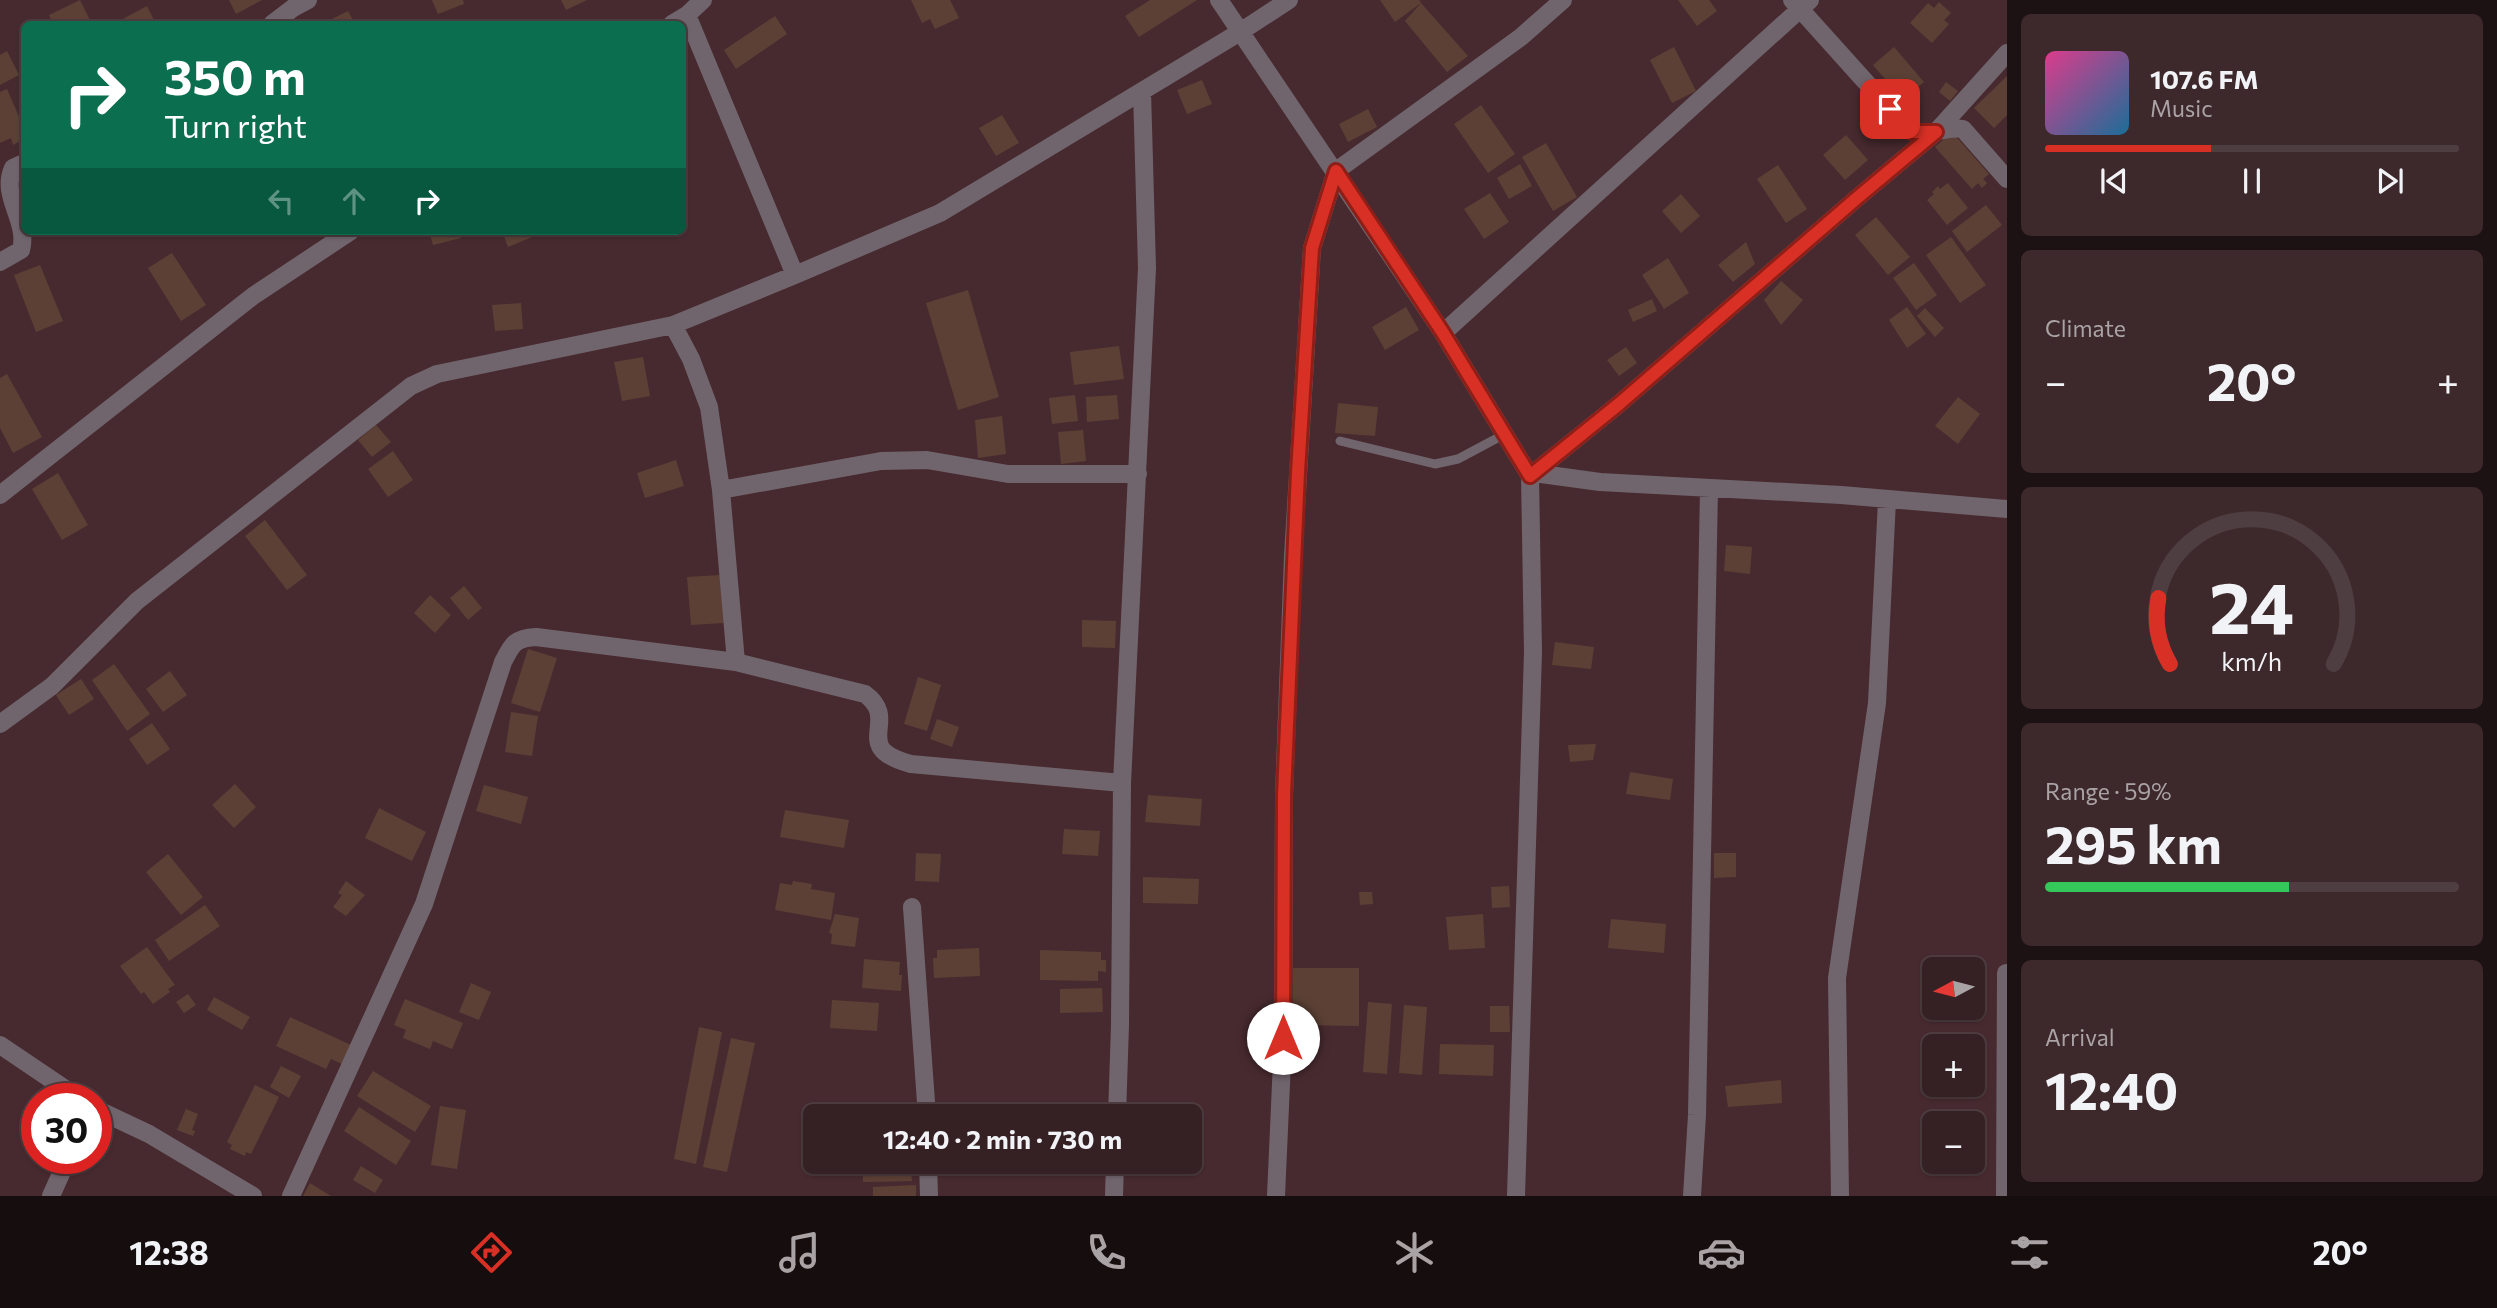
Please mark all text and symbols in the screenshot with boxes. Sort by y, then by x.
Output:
text: 350 m [164,45,306,105]
icon: right [49,49,140,140]
text: 107.6 FM [2150,63,2259,94]
pin [1860,79,1920,139]
icon: arrive [1871,90,1909,128]
text: Music [2150,94,2213,122]
text: Turn right [164,105,307,145]
icon: previous [2095,162,2133,200]
icon: pause [2233,162,2271,200]
icon: next [2371,162,2409,200]
icon: left [262,182,300,220]
icon: ahead [335,182,373,220]
icon: right [408,182,446,220]
text: Climate [2045,314,2126,342]
text: 20° [2207,348,2297,412]
text: − [2045,357,2067,404]
text: + [2437,357,2459,404]
text: 24 [2209,560,2295,649]
text: km/h [2222,646,2282,676]
text: Range · 59% [2045,777,2172,805]
text: 295 km [2045,811,2222,875]
north arrow [1922,957,1984,1020]
map controls [1922,957,1985,1174]
position arrow [1246,1001,1320,1075]
text: Arrival [2045,1023,2115,1051]
button: + [1922,1034,1985,1097]
text: 12:40 [2045,1057,2178,1121]
speed limit sign: 30 [21,1083,112,1174]
button: − [1922,1111,1985,1174]
text: 12:40 · 2 min · 730 m [883,1123,1122,1154]
icon: directions [467,1228,516,1277]
icon: music [775,1228,824,1277]
icon: phone [1082,1228,1131,1277]
icon: climate [1390,1228,1439,1277]
icon: car [1697,1228,1746,1277]
icon: filters [2005,1228,2054,1277]
text: 12:38 [129,1232,209,1272]
text: 20° [2312,1232,2368,1272]

